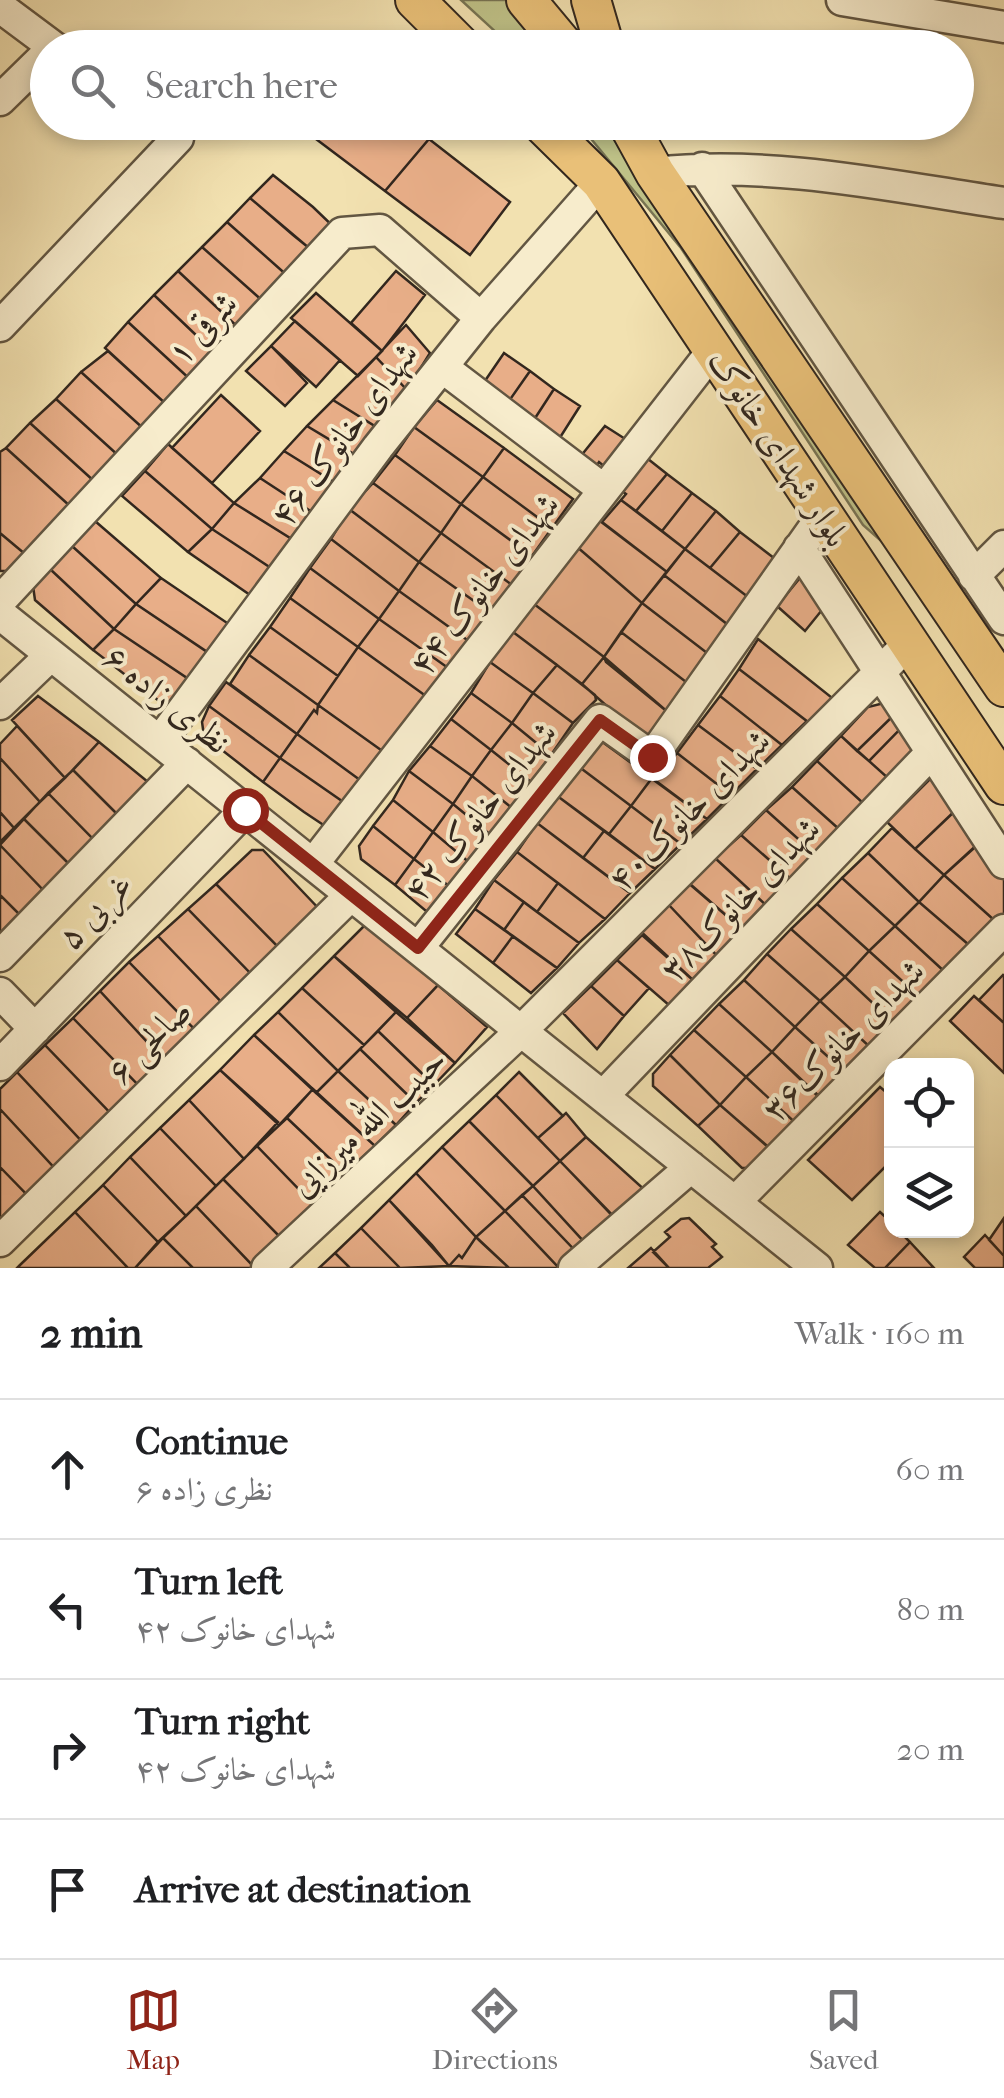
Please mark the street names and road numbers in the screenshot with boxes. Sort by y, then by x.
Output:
street label: شرقی ۱ [158,283,247,374]
street label: ۴۶ شهدای خانوک [261,334,428,535]
street label: بلوار شهدای خانوک [698,342,858,556]
street label: ۴۴ شهدای خانوک [400,485,569,684]
street label: نظری زاده ۶ [95,636,238,763]
street label: شهدای خانوک ۴۲ [395,713,567,911]
street label: شهدای خانوک۴۰ [599,720,780,901]
street label: شهدای خانوک۳۸ [652,808,830,991]
street label: ۵ غربی [49,864,144,960]
street label: شهدای خانوک۳۶ [753,950,934,1131]
street label: ۶ صالحی [98,990,202,1094]
street label: حبیب الله میرزایی [276,1034,457,1207]

